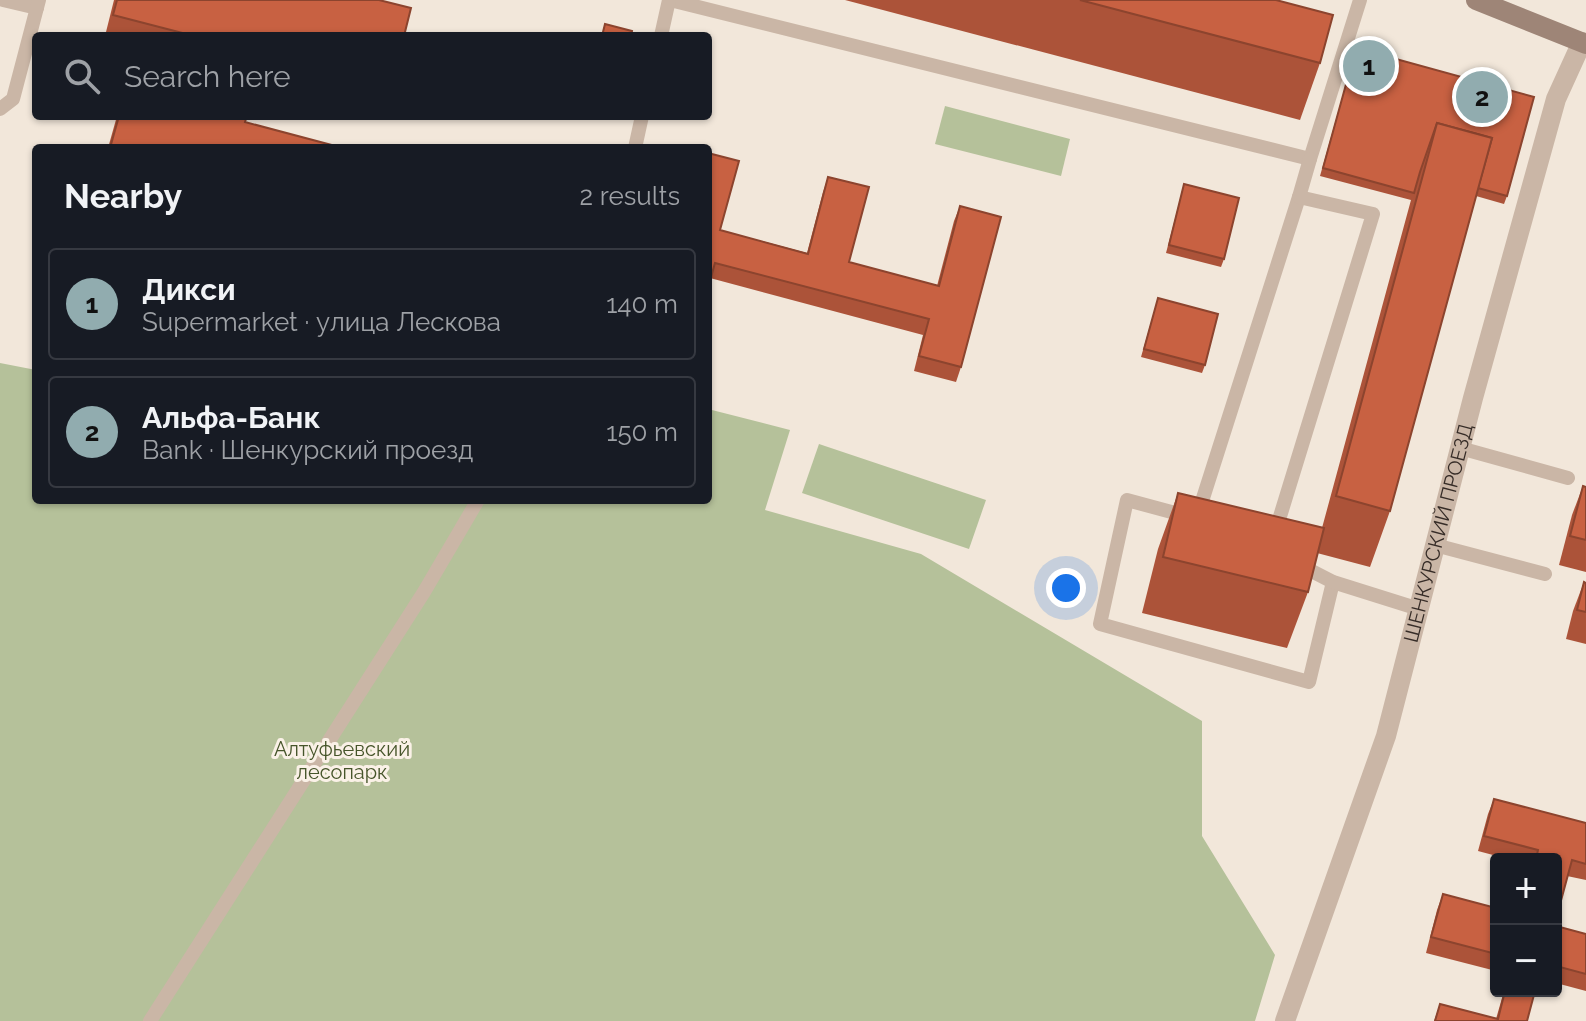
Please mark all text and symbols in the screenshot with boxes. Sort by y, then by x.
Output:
search box [32,32,712,120]
pin: 1 [1343,36,1395,96]
icon: search [60,54,104,98]
text: Search here [124,59,291,94]
pin: 2 [1456,67,1508,127]
text: Nearby [64,176,182,216]
text: 2 results [580,181,680,211]
text: Дикси [142,272,236,307]
text: 1 [86,289,98,319]
text: 140 m [606,289,678,319]
text: Supermarket · улица Лескова [142,307,501,337]
text: Альфа-Банк [142,400,321,435]
text: 2 [85,417,99,447]
text: 150 m [606,417,678,447]
street label: ШЕНКУРСКИЙ ПРОЕЗД [1399,421,1478,645]
text: Bank · Шенкурский проезд [142,435,473,465]
your location [1046,568,1086,608]
park label: Алтуфьевский лесопарк [274,737,410,784]
map controls [1490,853,1562,997]
button: + [1490,853,1562,925]
button: − [1490,925,1562,997]

